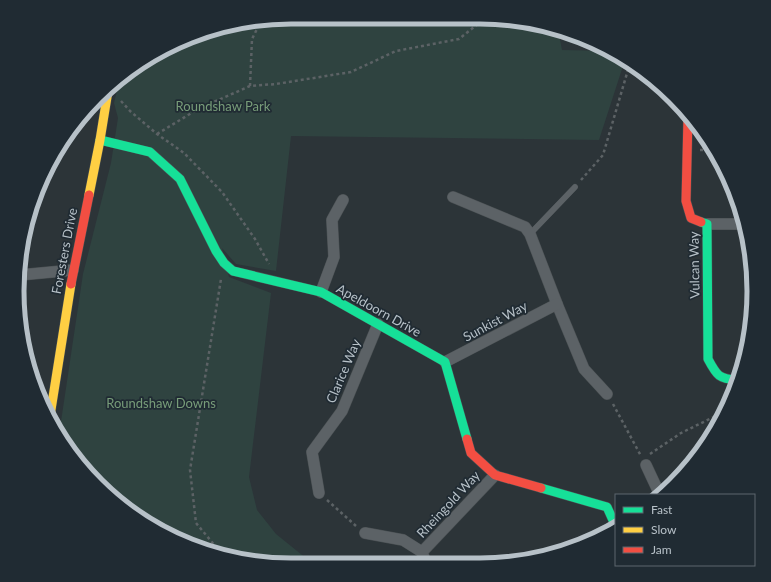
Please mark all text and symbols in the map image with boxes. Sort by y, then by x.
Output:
park label: Roundshaw Park [176,98,271,114]
street label: Foresters Drive [48,207,80,295]
street label: Vulcan Way [685,231,703,299]
street label: Apeldoorn Drive [334,280,424,340]
street label: Sunkist Way [460,297,530,345]
street label: Clarice Way [322,336,364,405]
park label: Roundshaw Downs [106,395,216,411]
street label: Rheingold Way [413,467,483,541]
legend [615,494,755,566]
text: Fast [651,502,673,517]
text: Slow [651,522,677,537]
text: Jam [651,542,672,557]

